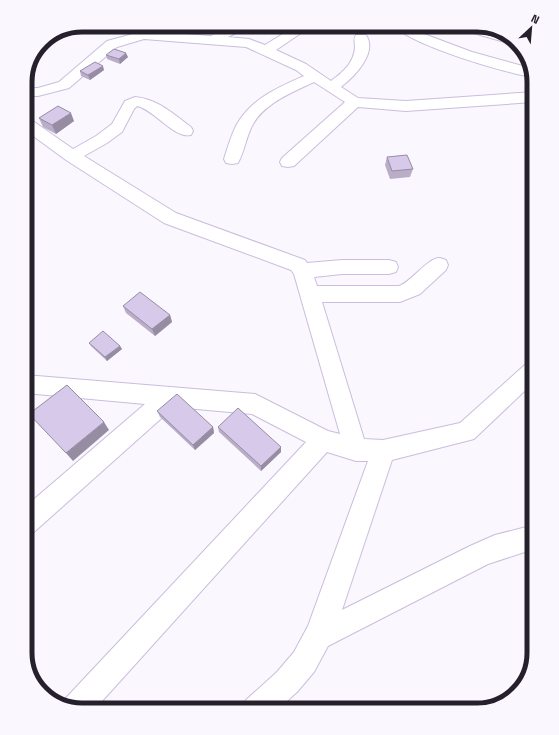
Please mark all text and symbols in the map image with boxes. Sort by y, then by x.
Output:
north arrow [511,8,551,48]
text: N [529,11,542,27]

